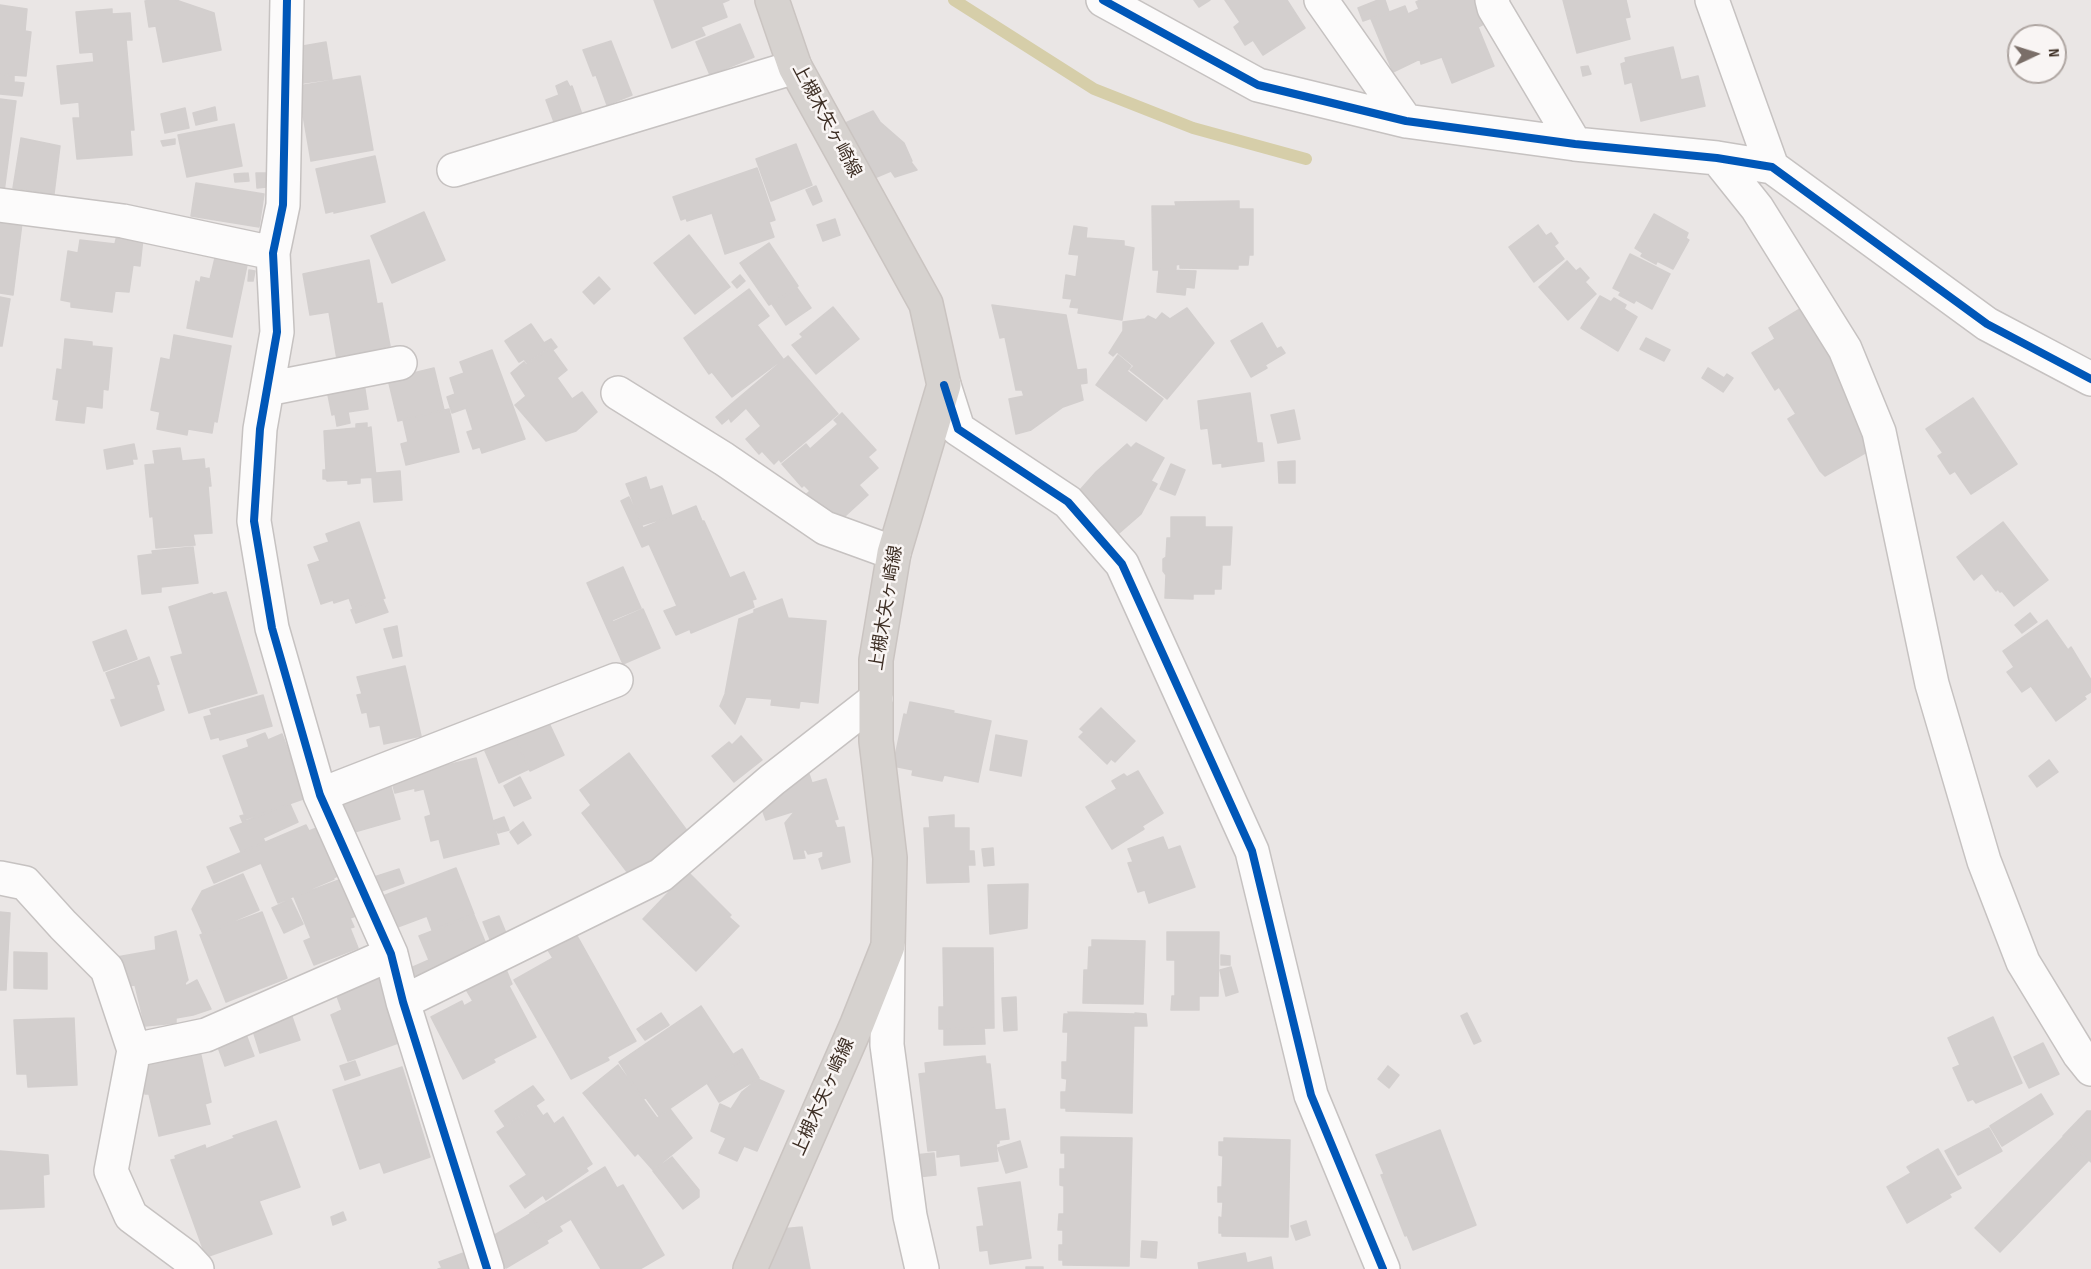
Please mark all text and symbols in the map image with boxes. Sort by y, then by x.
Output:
north arrow [2007,24,2067,84]
text: N [2044,48,2063,58]
street label: 上槻木矢ヶ崎線 [787,60,865,182]
street label: 上槻木矢ヶ崎線 [866,544,908,672]
street label: 上槻木矢ヶ崎線 [789,1035,859,1159]

